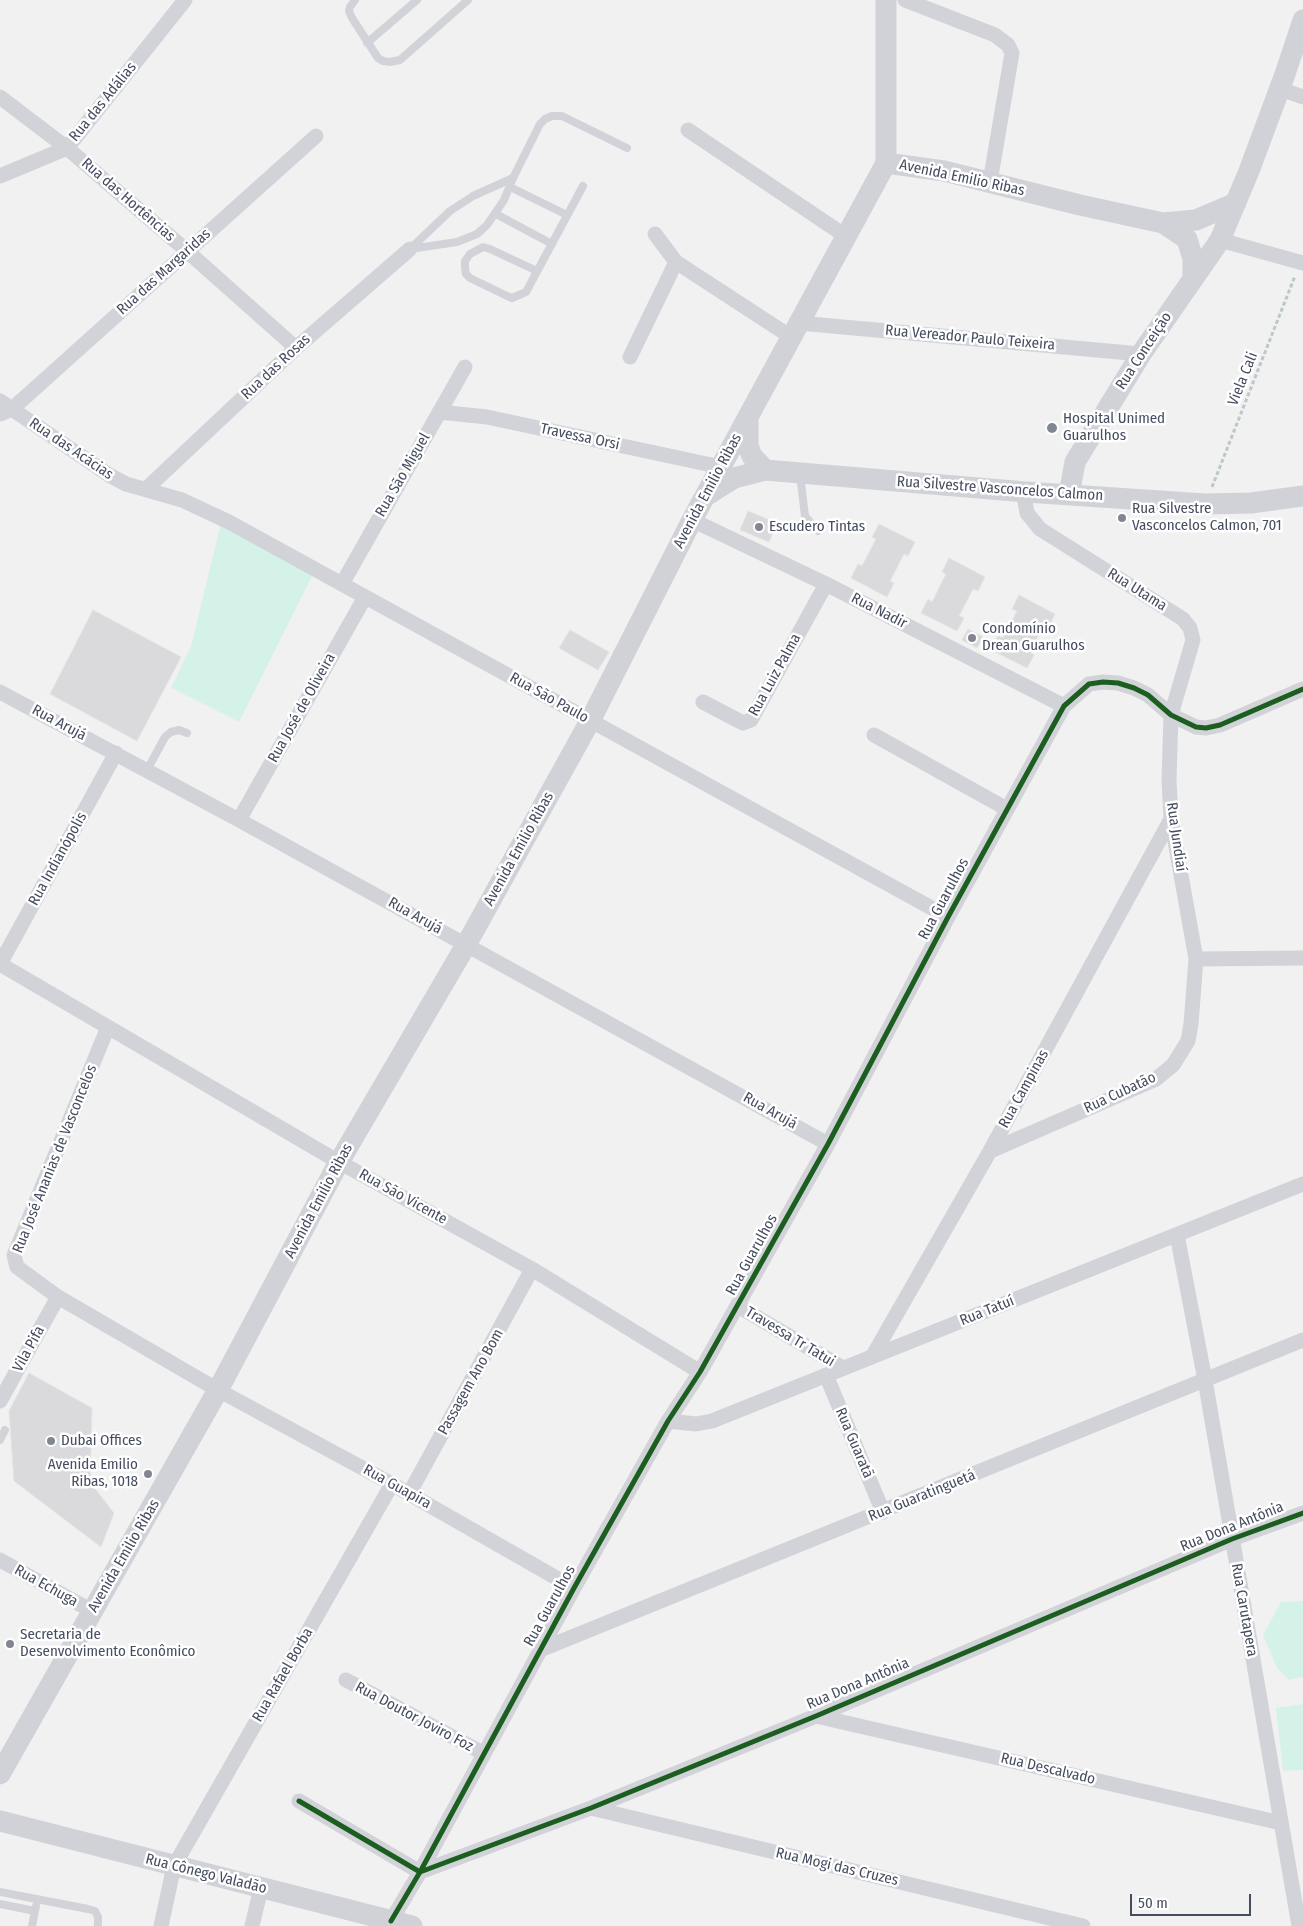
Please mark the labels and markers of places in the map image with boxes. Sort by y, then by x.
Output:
place label: Hospital Unimed Guarulhos [1063,410,1165,445]
marker: Hospital Unimed Guarulhos [1045,421,1059,435]
place label: Rua Silvestre Vasconcelos Calmon, 701 [1132,500,1282,535]
marker: Rua Silvestre Vasconcelos Calmon, 701 [1116,512,1128,524]
place label: Escudero Tintas [769,518,865,536]
marker: Escudero Tintas [753,521,765,533]
place label: Condomínio Drean Guarulhos [982,620,1085,655]
marker: Condomínio Drean Guarulhos [966,632,978,644]
place label: Dubai Offices [61,1432,142,1450]
marker: Dubai Offices [45,1435,57,1447]
place label: Avenida Emilio Ribas, 1018 [48,1456,138,1491]
marker: Avenida Emilio Ribas, 1018 [142,1468,154,1480]
place label: Secretaria de Desenvolvimento Econômico [20,1626,195,1661]
marker: Secretaria de Desenvolvimento Econômico [4,1638,16,1650]

